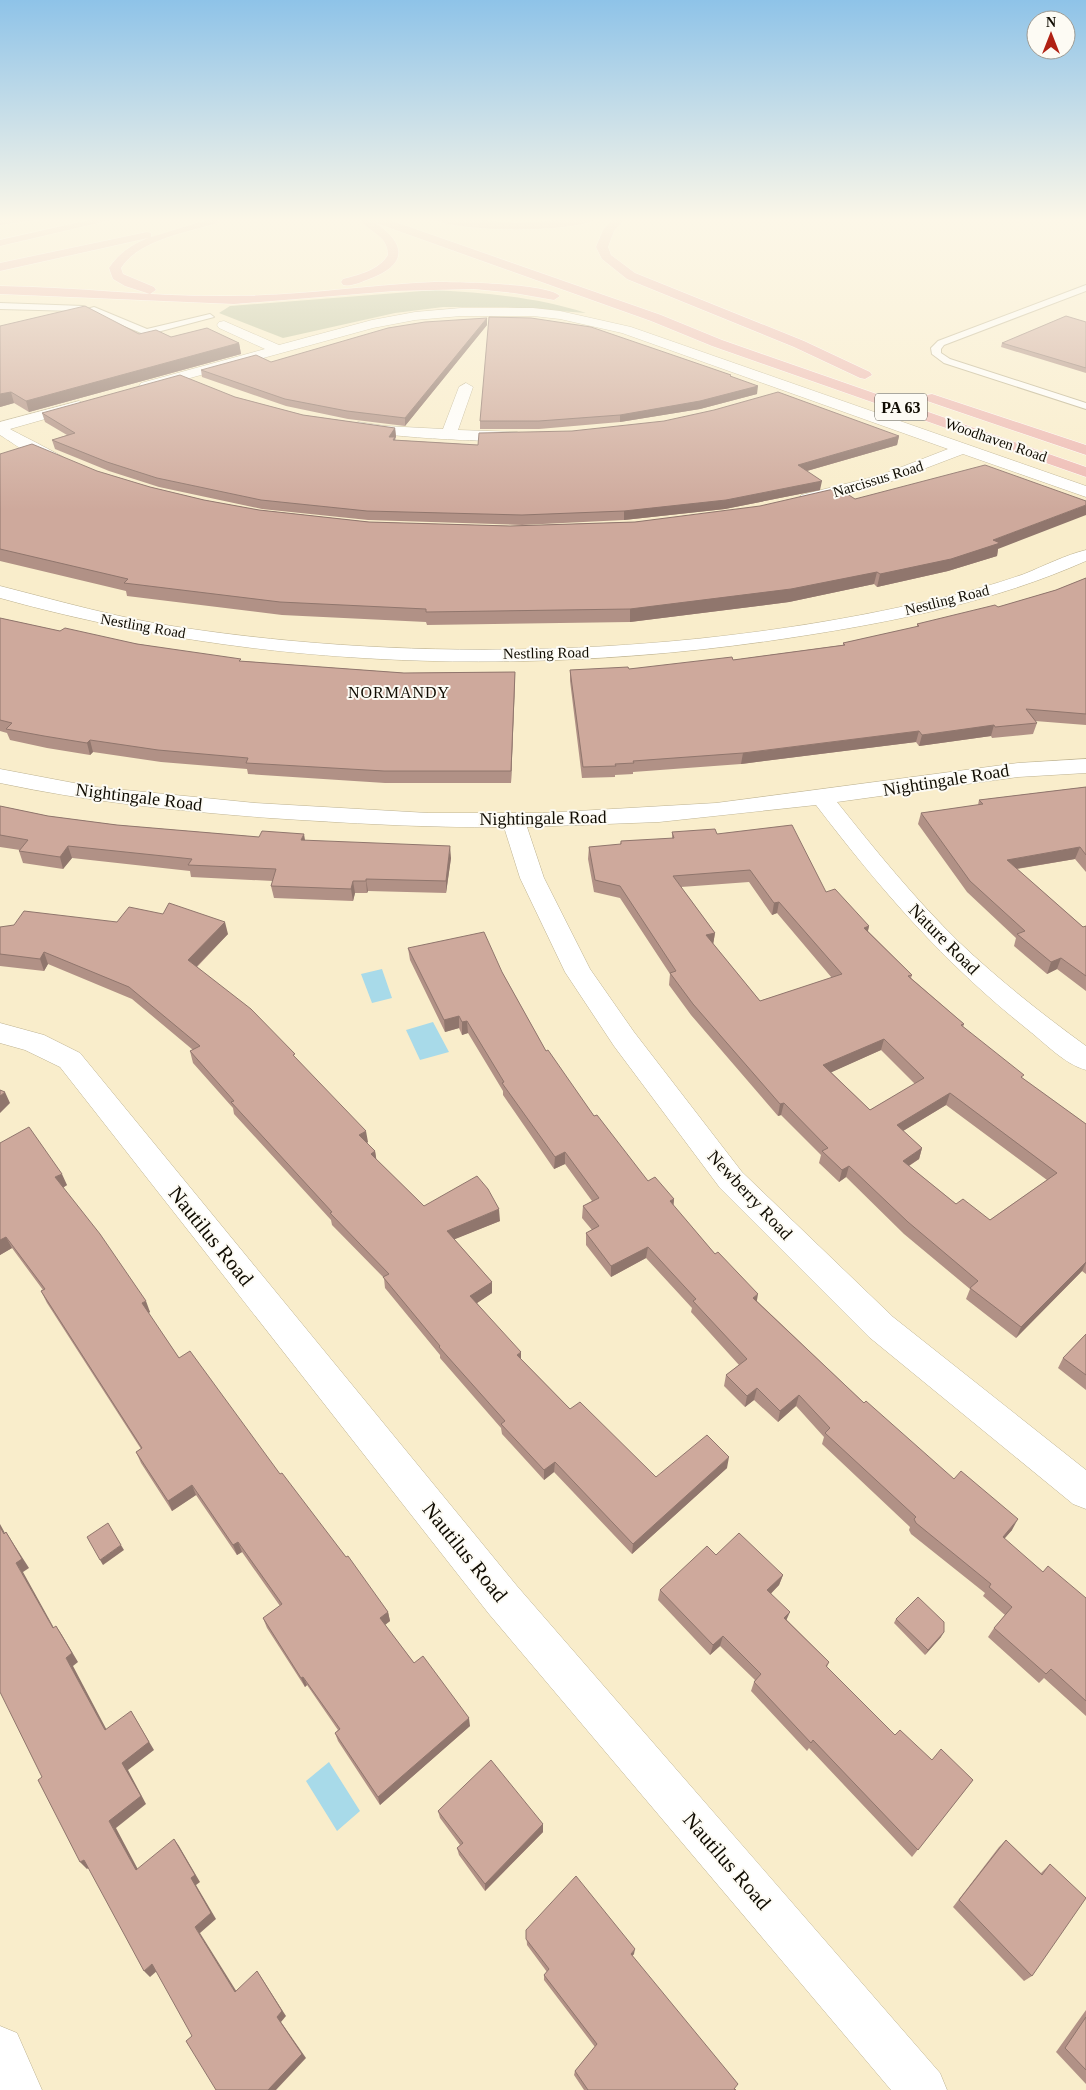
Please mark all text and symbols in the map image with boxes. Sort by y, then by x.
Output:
north arrow [1026,10,1076,60]
text: N [1046,15,1056,30]
road number: PA 63 [875,394,927,421]
street label: Woodhaven Road [943,415,1050,465]
street label: Narcissus Road [831,458,926,500]
street label: Nestling Road [903,582,991,618]
street label: Nestling Road [99,611,187,641]
street label: Nestling Road [503,644,590,662]
district label: NORMANDY [348,684,450,701]
street label: Nightingale Road [881,760,1011,800]
street label: Nightingale Road [75,779,203,815]
street label: Nightingale Road [479,807,607,829]
street label: Nature Road [905,900,983,978]
street label: Newberry Road [704,1146,796,1244]
street label: Nautilus Road [164,1182,259,1291]
street label: Nautilus Road [418,1498,513,1607]
street label: Nautilus Road [678,1808,776,1915]

